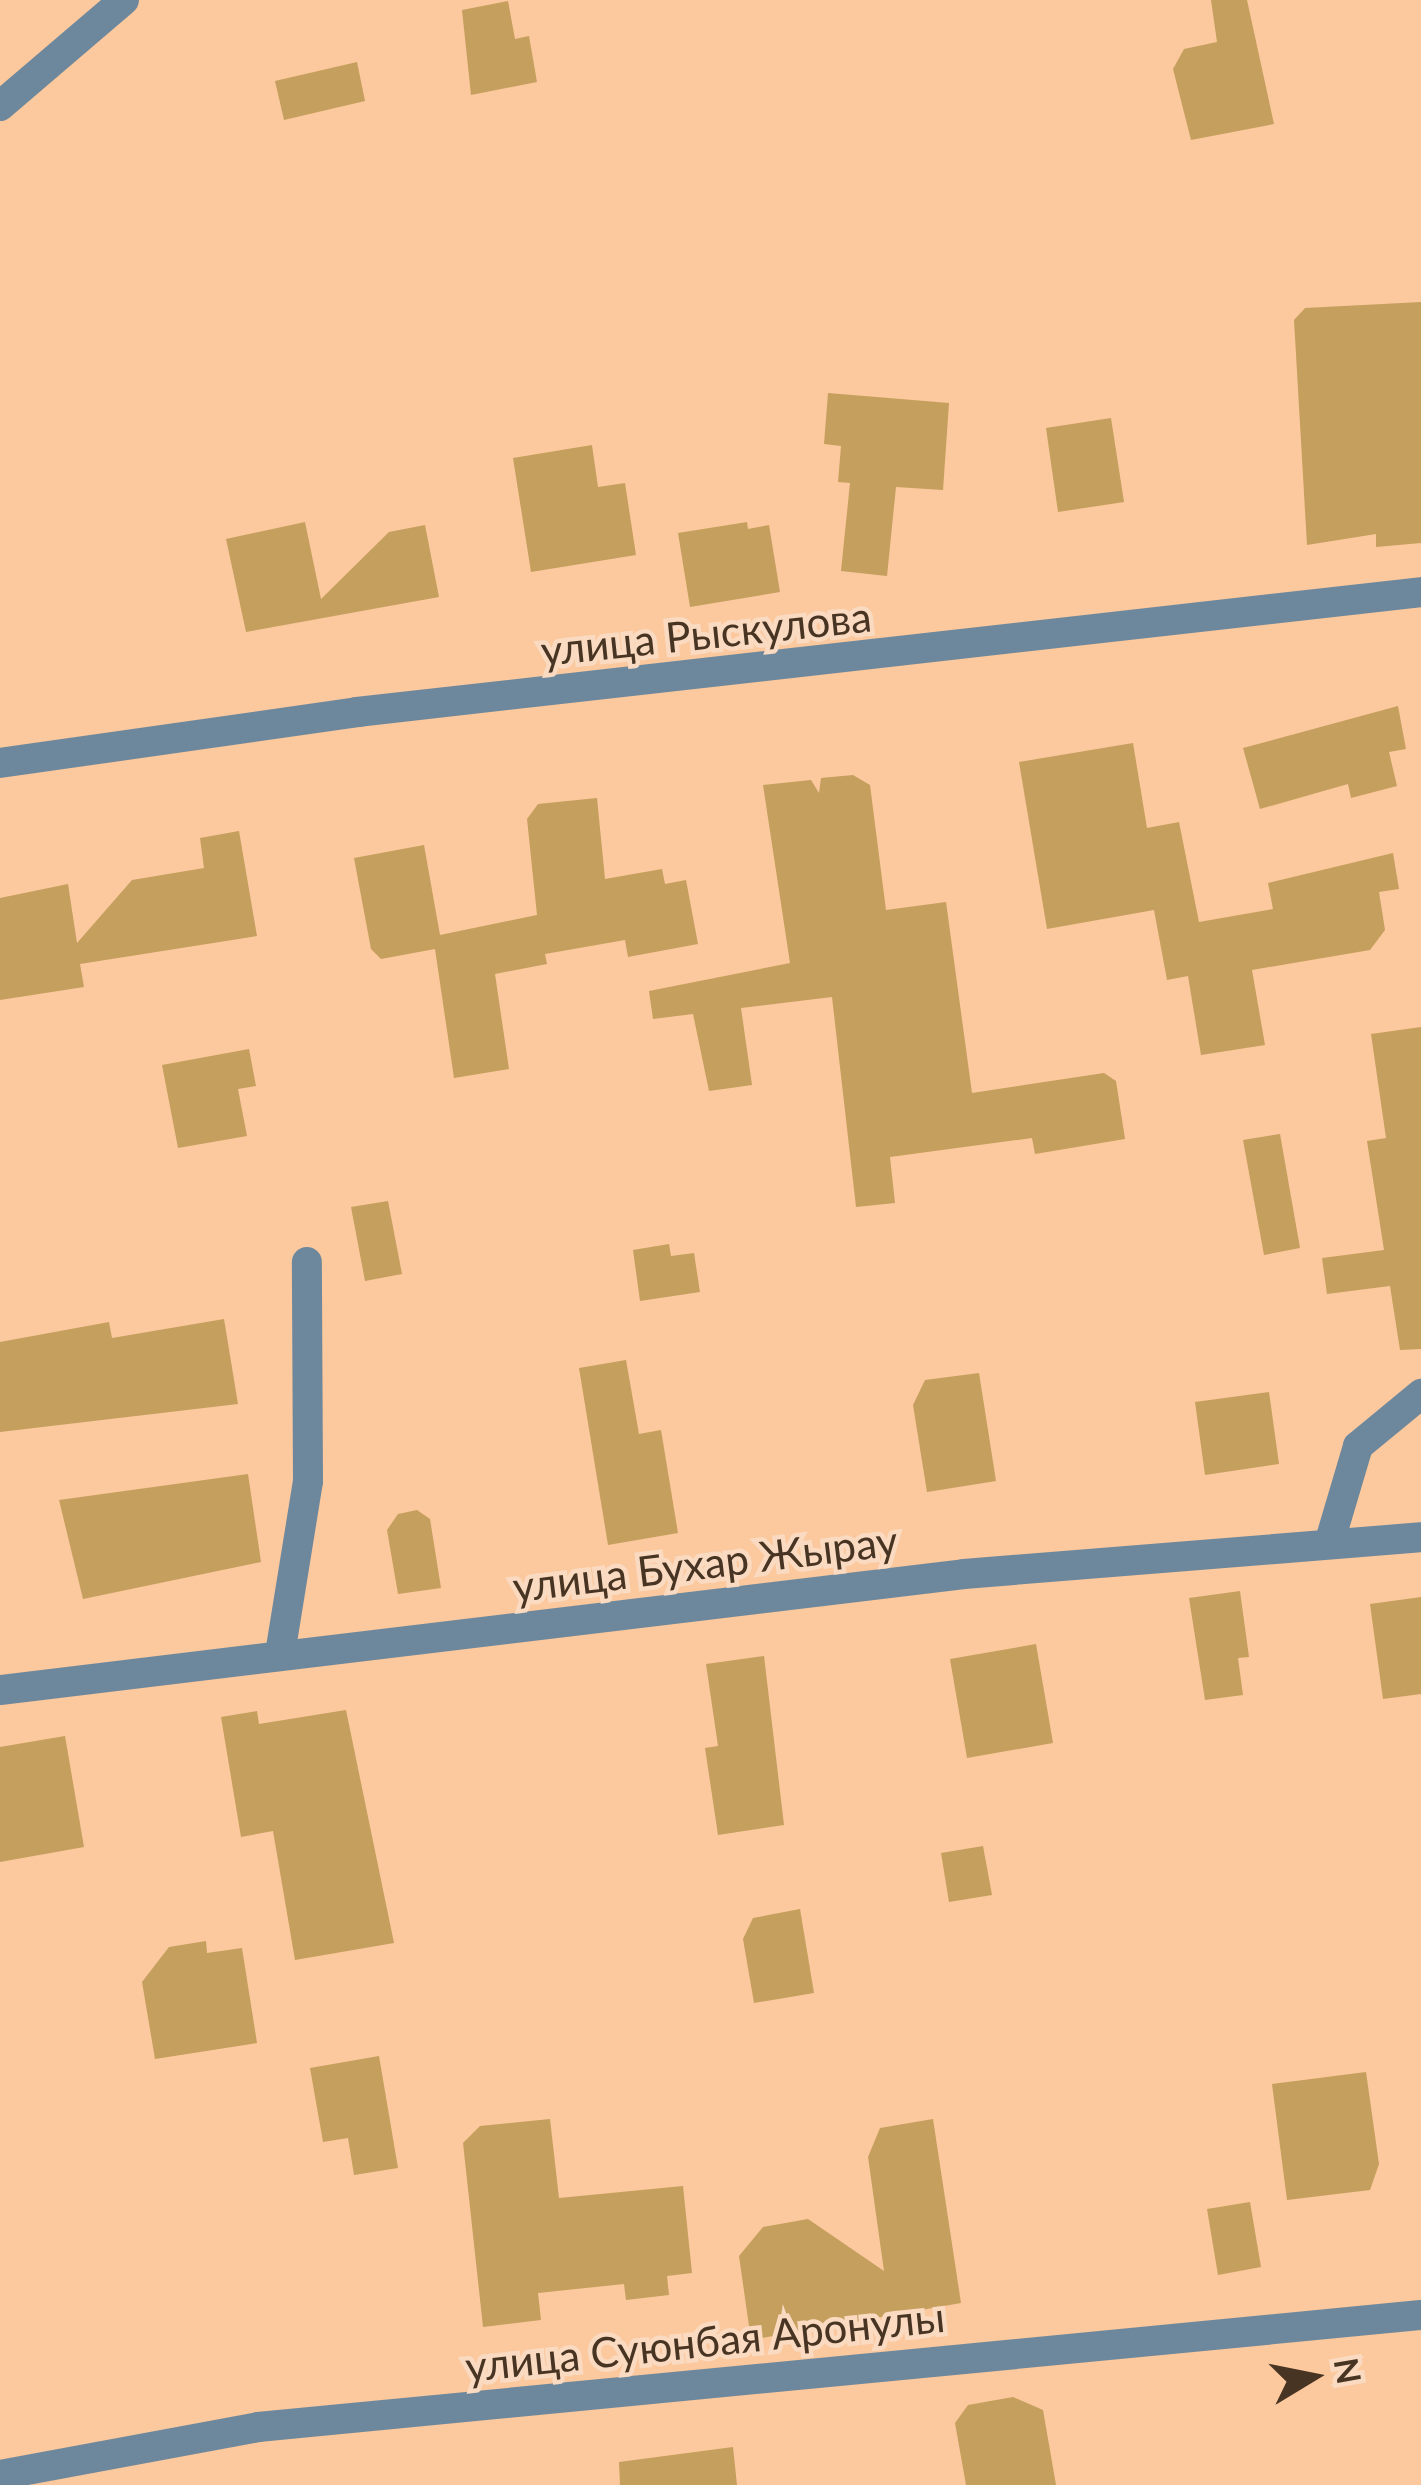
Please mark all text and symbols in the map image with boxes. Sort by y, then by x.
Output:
street label: улица Рыскулова [538,591,874,675]
street label: улица Бухар Жырау [510,1514,900,1612]
street label: улица Суюнбая Аронулы [463,2291,947,2391]
north arrow [1253,2317,1373,2437]
text: N [1327,2355,1370,2387]

